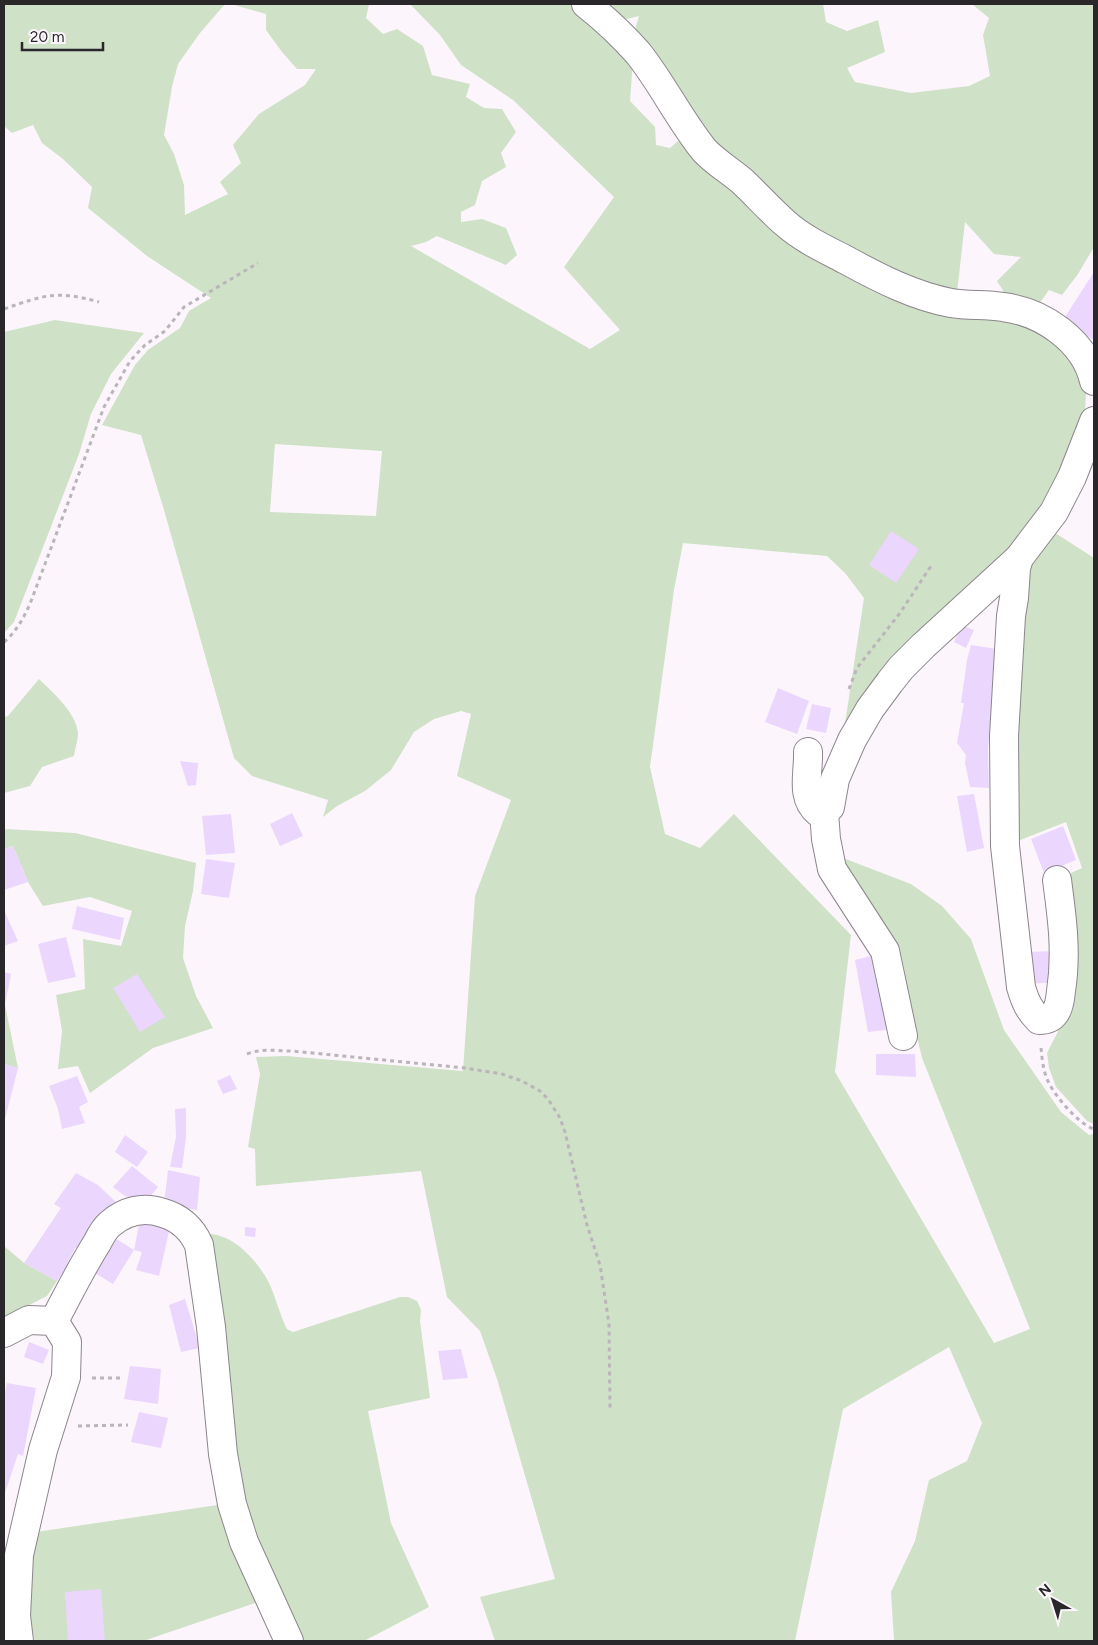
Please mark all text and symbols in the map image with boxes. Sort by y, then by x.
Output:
scale bar [22,20,104,52]
text: 20 m [30,28,64,46]
north arrow [1028,1575,1078,1625]
text: N [1036,1580,1055,1600]

